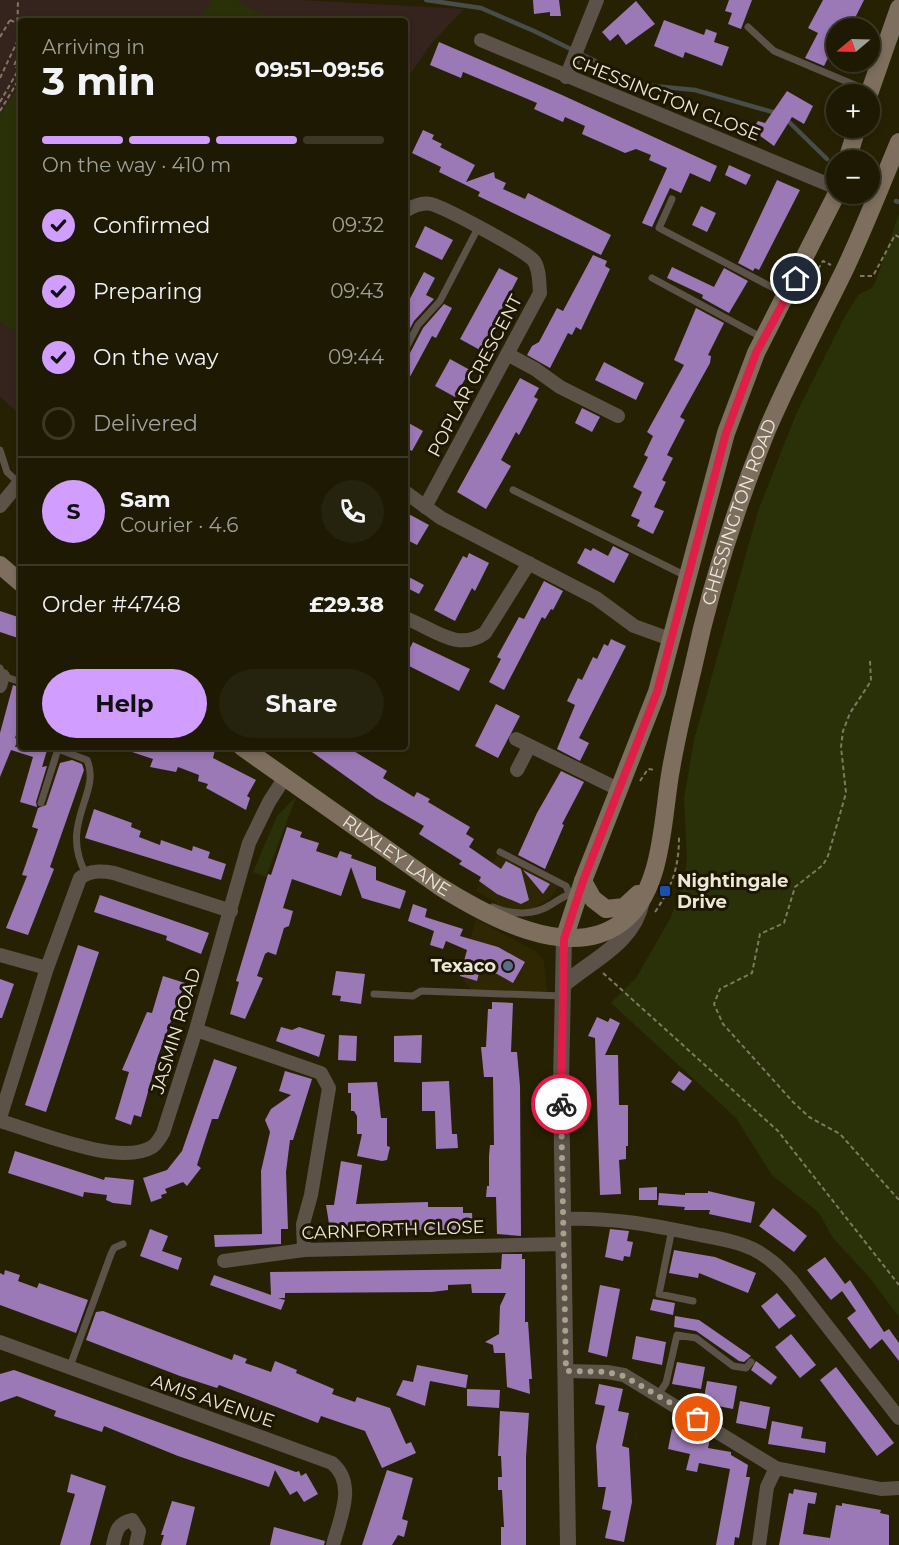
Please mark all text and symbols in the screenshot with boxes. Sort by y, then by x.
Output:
north arrow [826,18,880,72]
map controls [826,18,880,204]
text: Arriving in [42,35,145,59]
street label: CHESSINGTON CLOSE [568,50,764,146]
text: 09:51–09:56 [255,56,384,83]
text: 3 min [42,57,156,105]
button: + [826,84,880,138]
button: − [826,150,880,204]
text: On the way · 410 m [42,153,231,177]
icon: check [42,209,75,242]
text: Confirmed [93,212,210,239]
text: 09:32 [332,213,384,237]
pin [770,253,821,304]
icon: home [779,262,812,295]
icon: check [42,275,75,308]
text: Preparing [93,278,202,305]
text: 09:43 [330,279,384,303]
street label: POPLAR CRESCENT [423,290,527,461]
icon: check [42,341,75,374]
text: On the way [93,344,218,371]
text: 09:44 [328,345,384,369]
text: Delivered [93,410,198,437]
street label: CHESSINGTON ROAD [697,415,782,608]
button: phone [321,480,384,543]
text: Sam [120,486,171,513]
text: S [66,498,81,525]
text: Courier · 4.6 [120,513,238,537]
text: Order #4748 [42,591,181,618]
text: £29.38 [309,591,384,618]
button: Help [42,669,207,738]
button: Share [219,669,384,738]
street label: RUXLEY LANE [338,810,454,901]
place label: Nightingale Drive [677,870,788,913]
marker: Nightingale Drive [658,884,672,898]
place label: Texaco [431,955,496,977]
marker: Texaco [501,959,515,973]
street label: JASMIN ROAD [146,965,206,1098]
courier [531,1074,591,1134]
icon: bike [545,1088,578,1121]
street label: CARNFORTH CLOSE [301,1216,485,1244]
street label: AMIS AVENUE [149,1370,277,1432]
pin [672,1393,723,1444]
icon: bag [681,1402,714,1435]

